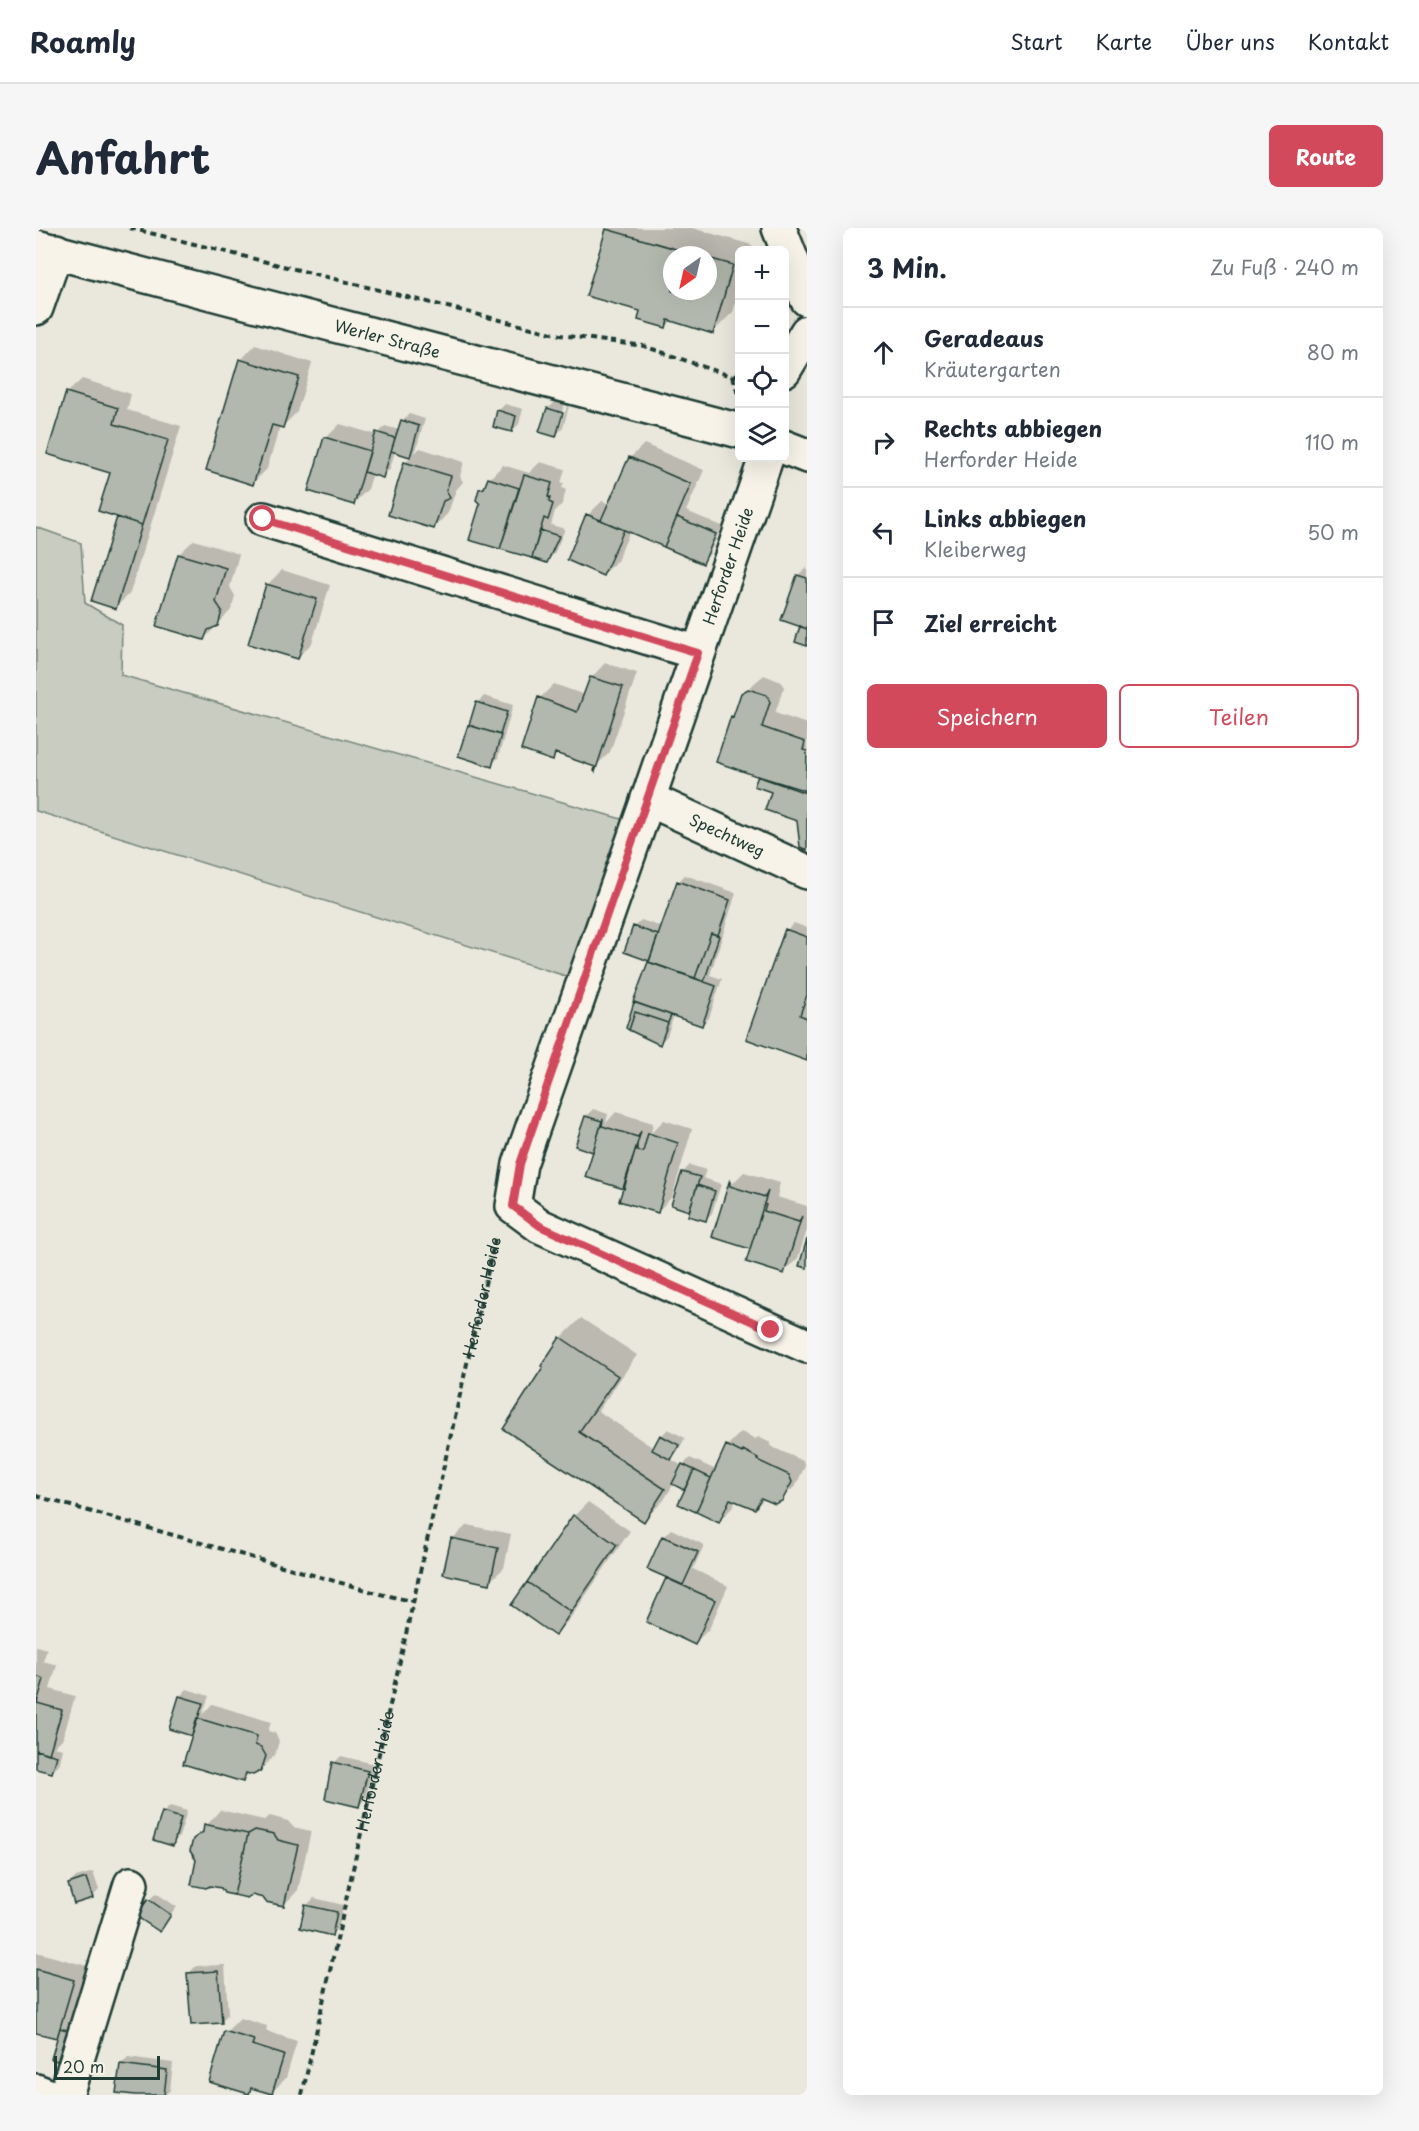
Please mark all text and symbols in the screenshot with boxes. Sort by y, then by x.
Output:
text: Roamly [30,20,136,63]
text: Start [1010,25,1062,57]
text: Karte [1095,25,1152,57]
text: Über uns [1185,25,1275,57]
text: Kontakt [1308,25,1389,57]
text: Anfahrt [36,125,210,188]
button: Route [1269,125,1383,187]
north arrow [663,246,717,300]
map controls [735,246,789,462]
button: + [735,246,789,300]
text: 3 Min. [867,248,947,287]
text: Zu Fuß · 240 m [1210,252,1359,282]
button: − [735,300,789,354]
street label: Werler Straße [332,313,443,363]
text: Geradeaus [924,321,1044,354]
icon: ahead [867,336,900,369]
text: 80 m [1307,337,1359,367]
button: locate [735,354,789,408]
text: Kräutergarten [924,354,1061,384]
button: layers [735,408,789,462]
text: Rechts abbiegen [924,411,1102,444]
icon: right [867,426,900,459]
text: 110 m [1305,427,1359,457]
text: Herforder Heide [924,444,1078,474]
text: Links abbiegen [924,501,1086,534]
street label: Herforder Heide [696,504,758,628]
route start [249,505,275,531]
icon: left [867,516,900,549]
text: 50 m [1307,517,1359,547]
text: Kleiberweg [924,534,1027,564]
icon: arrive [867,606,900,639]
text: Ziel erreicht [924,606,1057,639]
button: Speichern [867,684,1107,748]
button: Teilen [1119,684,1359,748]
street label: Spechtweg [686,807,769,862]
street label: Herforder Heide [456,1234,506,1359]
route end [757,1316,783,1342]
street label: Herforder Heide [349,1708,399,1834]
scale bar [54,2053,160,2080]
text: 20 m [63,2054,104,2078]

